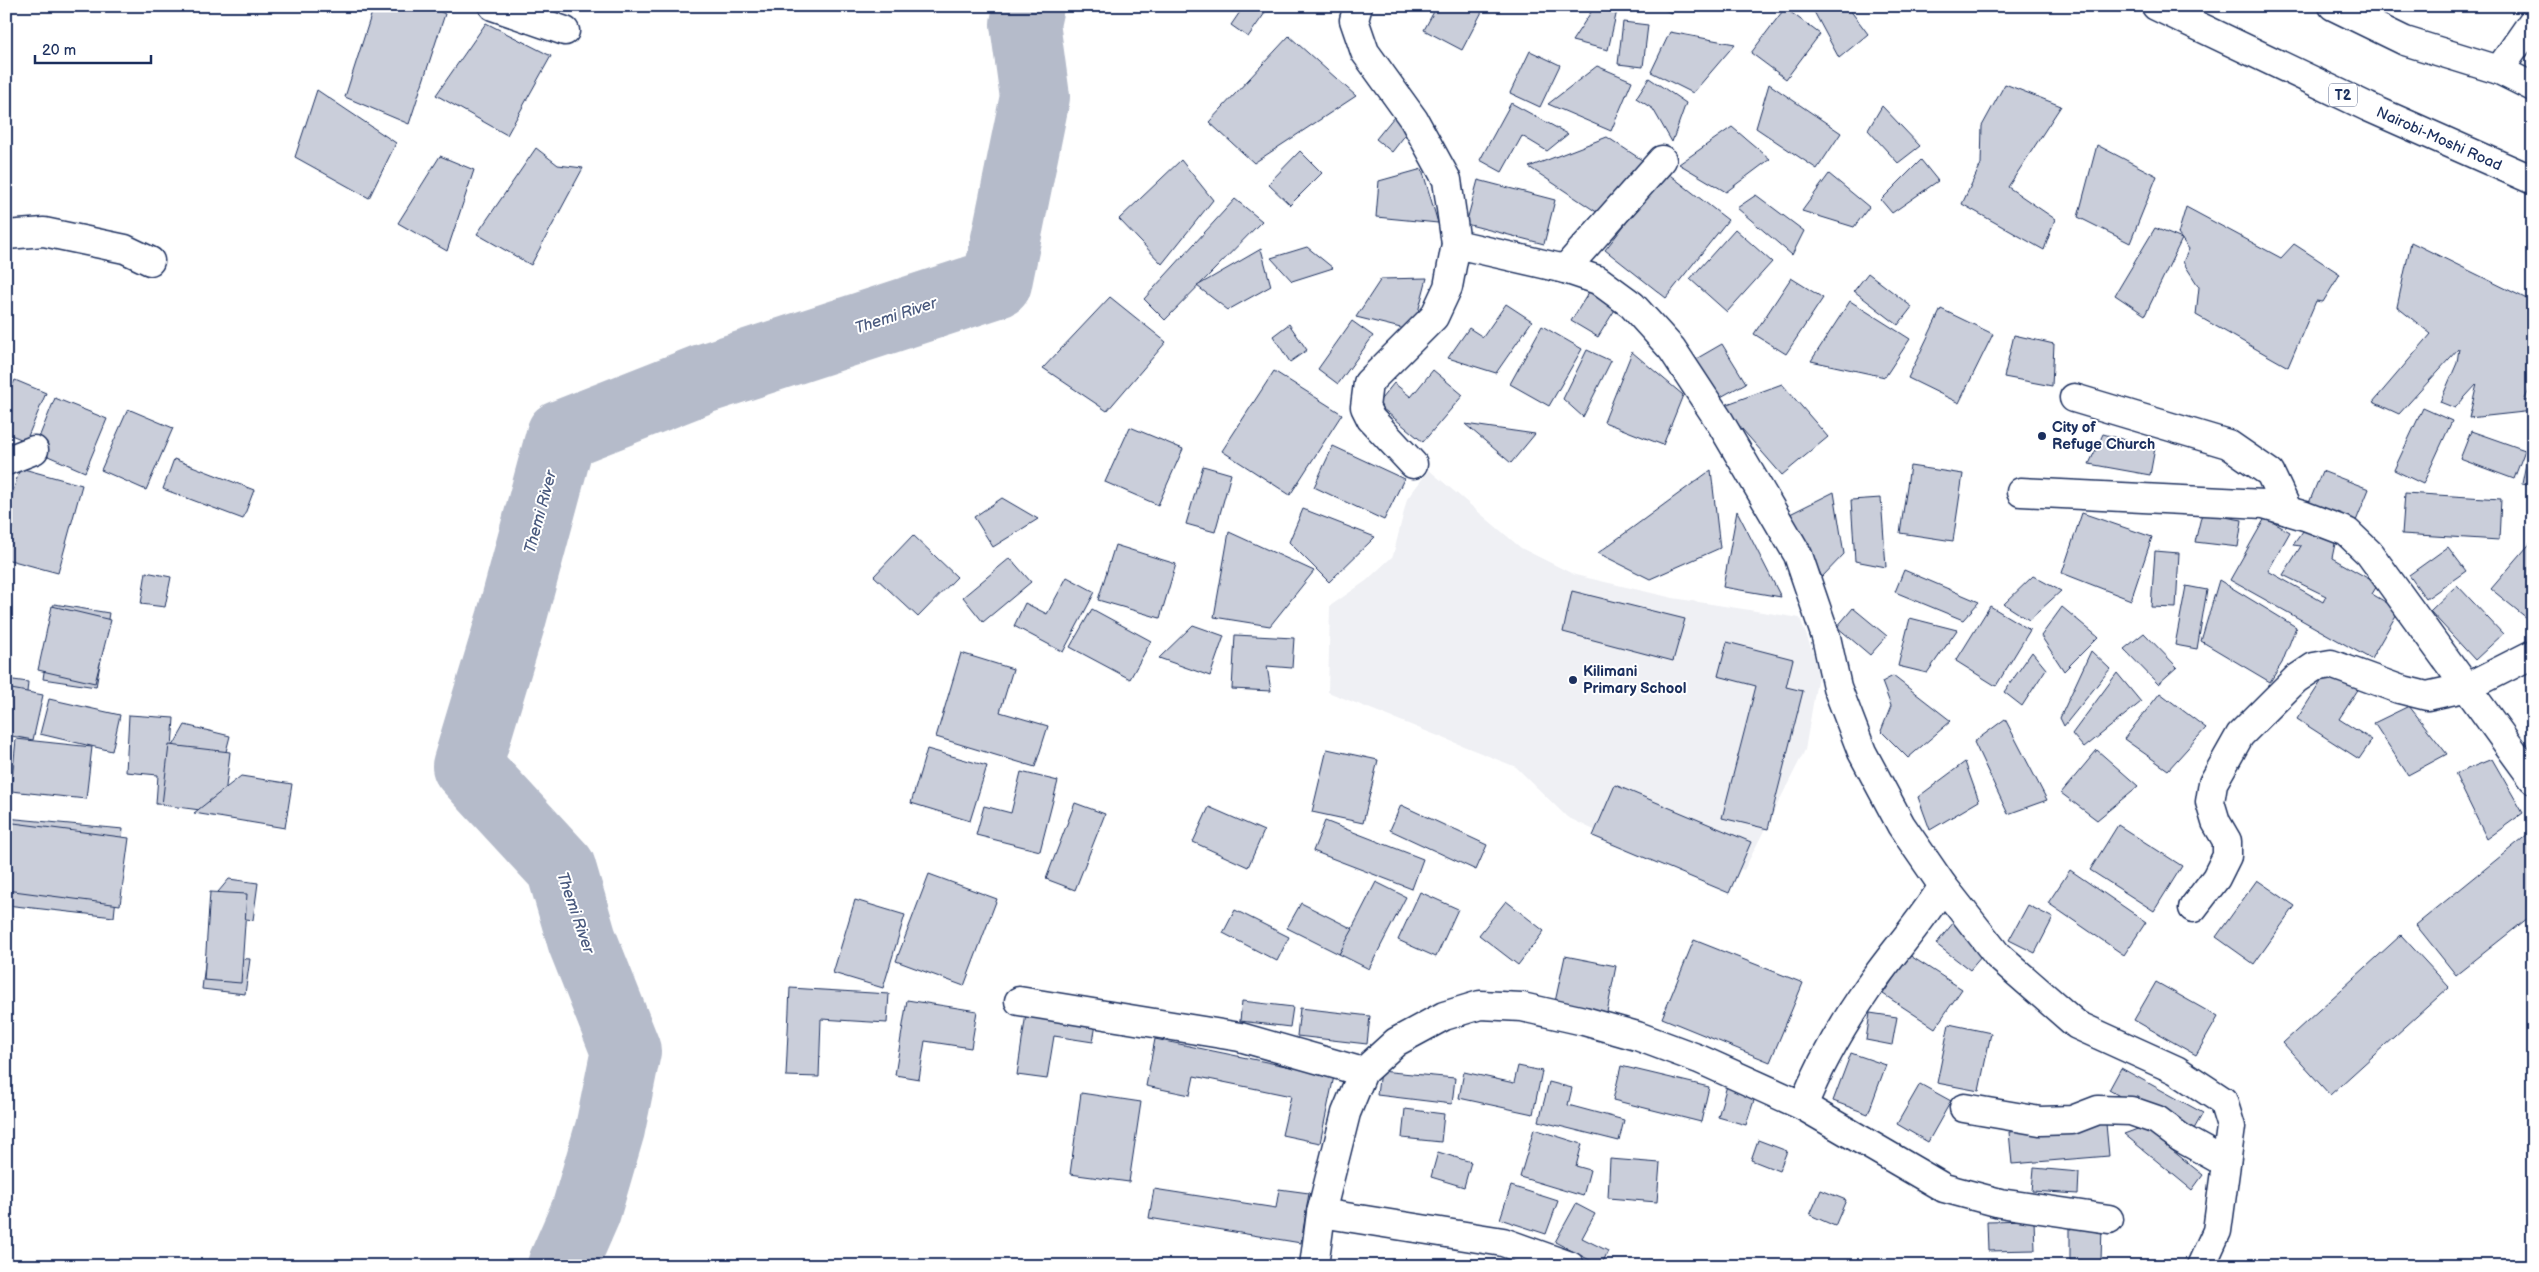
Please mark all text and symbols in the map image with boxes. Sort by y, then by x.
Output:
scale bar [35,32,151,64]
text: 20 m [42,41,76,60]
road number: T2 [2329,84,2357,106]
street label: Nairobi-Moshi Road [2373,103,2505,175]
water label: Themi River [853,293,940,338]
place label: City of Refuge Church [2052,418,2155,454]
marker: City of Refuge Church [2036,430,2048,442]
water label: Themi River [521,467,561,555]
place label: Kilimani Primary School [1583,662,1687,698]
marker: Kilimani Primary School [1567,674,1579,686]
water label: Themi River [552,870,598,957]

